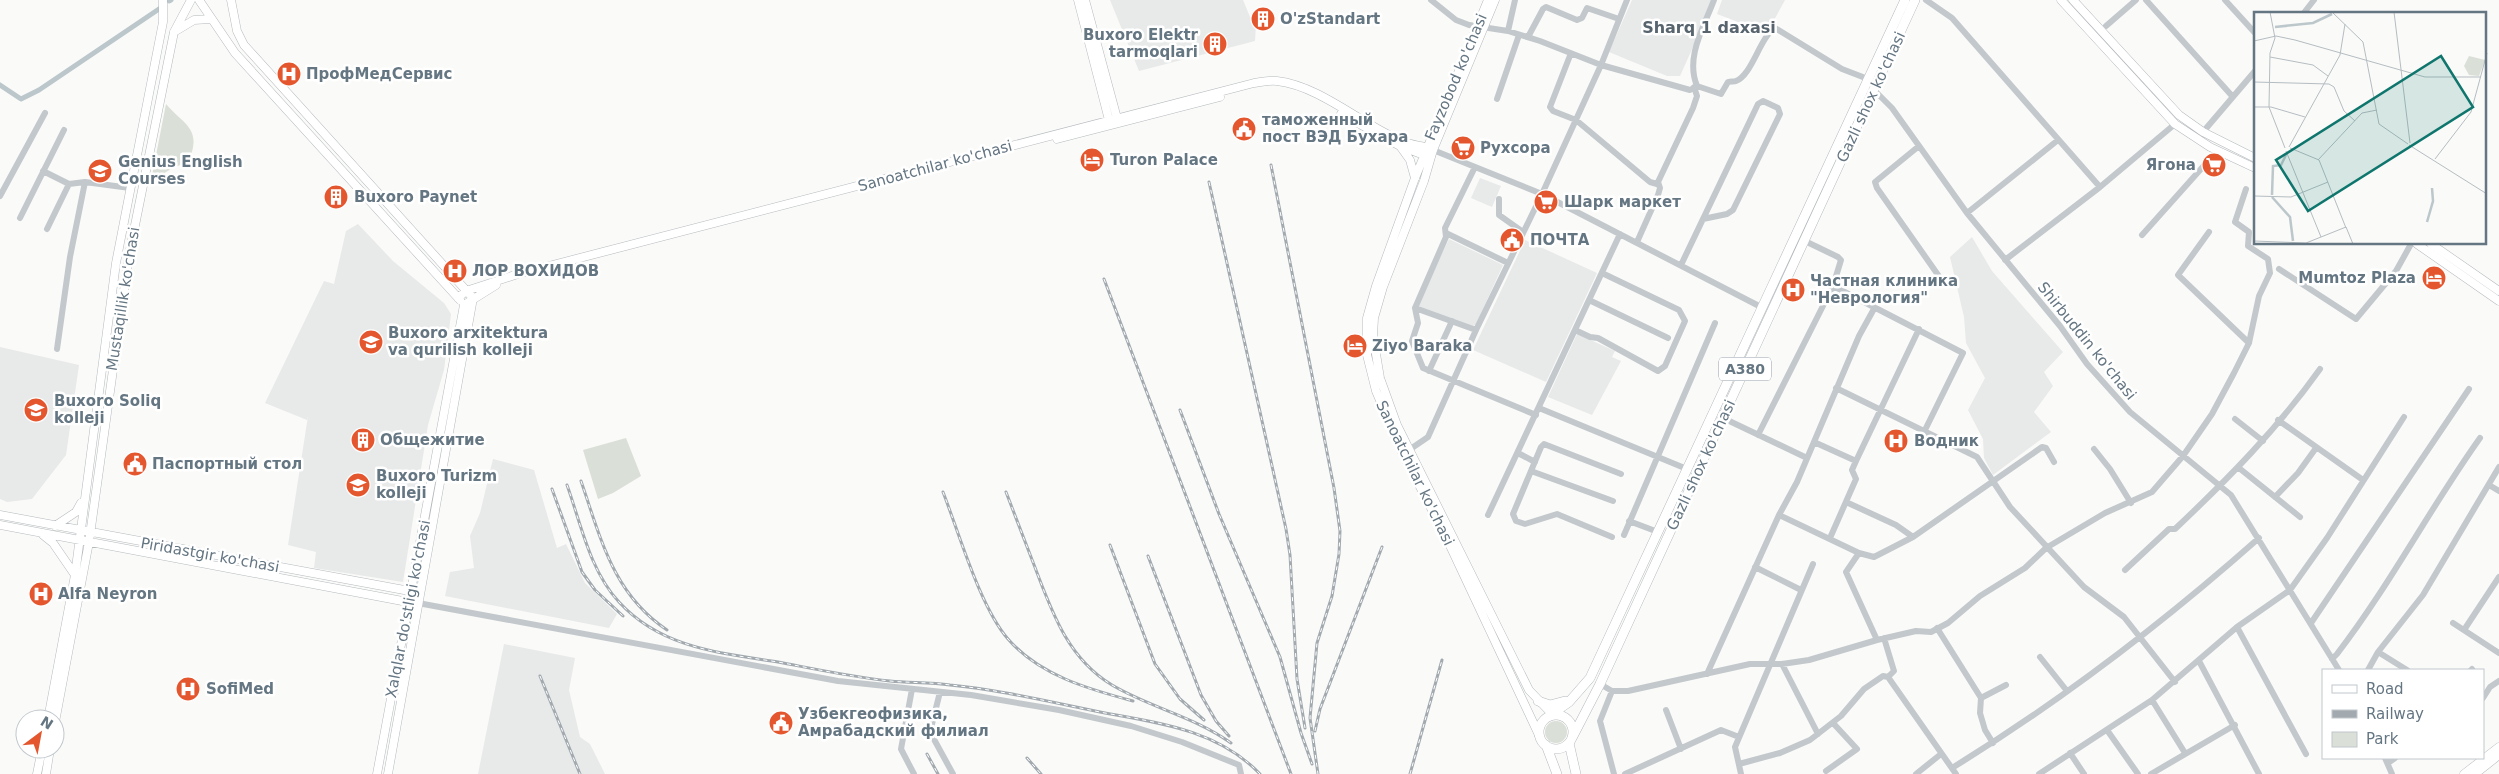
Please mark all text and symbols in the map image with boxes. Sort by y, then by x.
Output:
building icon: O'zStandart [1250,6,1276,32]
place label: O'zStandart [1280,10,1380,28]
street label: Fayzobod ko'chasi [1421,11,1491,143]
inset map [2254,12,2486,245]
district label: Sharq 1 daxasi [1642,18,1776,37]
place label: Buxoro Elektr tarmoqlari [1083,26,1199,61]
street label: Gazli shox ko'chasi [1833,29,1909,165]
building icon: Buxoro Elektr tarmoqlari [1202,31,1228,57]
hospital icon: ПрофМедСервис [276,61,302,87]
place label: ПрофМедСервис [306,65,453,83]
place label: таможенный пост ВЭД Бухара [1262,111,1408,146]
public building icon: таможенный пост ВЭД Бухара [1231,116,1257,142]
supermarket icon: Рухсора [1450,135,1476,161]
street label: Sanoatchilar ko'chasi [856,137,1014,195]
place label: Рухсора [1480,139,1551,157]
hotel icon: Turon Palace [1079,147,1105,173]
place label: Turon Palace [1110,151,1218,169]
supermarket icon: Ягона [2201,152,2227,178]
place label: Genius English Courses [118,153,243,188]
place label: Ягона [2146,156,2196,174]
school or university icon: Genius English Courses [87,158,113,184]
building icon: Buxoro Paynet [323,184,349,210]
place label: Buxoro Paynet [354,188,477,206]
supermarket icon: Шарк маркет [1533,189,1559,215]
place label: Шарк маркет [1564,193,1681,211]
street label: Mustaqillik ko'chasi [103,226,143,372]
public building icon: ПОЧТА [1499,227,1525,253]
place label: ПОЧТА [1530,231,1590,249]
hospital icon: ЛОР ВОХИДОВ [442,258,468,284]
place label: ЛОР ВОХИДОВ [472,262,599,280]
hotel icon: Mumtoz Plaza [2421,265,2447,291]
place label: Mumtoz Plaza [2298,269,2416,287]
place label: Частная клиника "Неврология" [1810,272,1958,307]
hospital icon: Частная клиника "Неврология" [1780,277,1806,303]
street label: Shirbuddin ko'chasi [2034,279,2140,403]
place label: Buxoro arxitektura va qurilish kolleji [388,324,548,359]
school or university icon: Buxoro arxitektura va qurilish kolleji [358,329,384,355]
hotel icon: Ziyo Baraka [1342,333,1368,359]
place label: Ziyo Baraka [1372,337,1473,355]
road number: A380 [1719,358,1771,380]
place label: Buxoro Soliq kolleji [54,392,161,427]
school or university icon: Buxoro Soliq kolleji [23,397,49,423]
street label: Gazli shox ko'chasi [1663,397,1739,533]
street label: Sanoatchilar ko'chasi [1372,398,1458,548]
building icon: Общежитие [350,427,376,453]
hospital icon: Водник [1883,428,1909,454]
place label: Общежитие [380,431,485,449]
place label: Водник [1914,432,1979,450]
public building icon: Паспортный стол [122,451,148,477]
place label: Паспортный стол [152,455,302,473]
place label: Buxoro Turizm kolleji [376,467,497,502]
school or university icon: Buxoro Turizm kolleji [345,472,371,498]
street label: Xalqlar do'stligi ko'chasi [382,518,434,700]
street label: Piridastgir ko'chasi [139,534,281,576]
hospital icon: Alfa Neyron [28,581,54,607]
place label: Alfa Neyron [58,585,158,603]
legend [2322,669,2484,759]
hospital icon: SofiMed [175,676,201,702]
place label: SofiMed [206,680,274,698]
text: Road [2366,680,2404,698]
place label: Узбекгеофизика, Амрабадский филиал [798,705,989,740]
text: Railway [2366,705,2424,723]
north arrow [15,709,65,759]
public building icon: Узбекгеофизика, Амрабадский филиал [768,710,794,736]
text: N [38,713,56,733]
text: Park [2366,730,2399,748]

